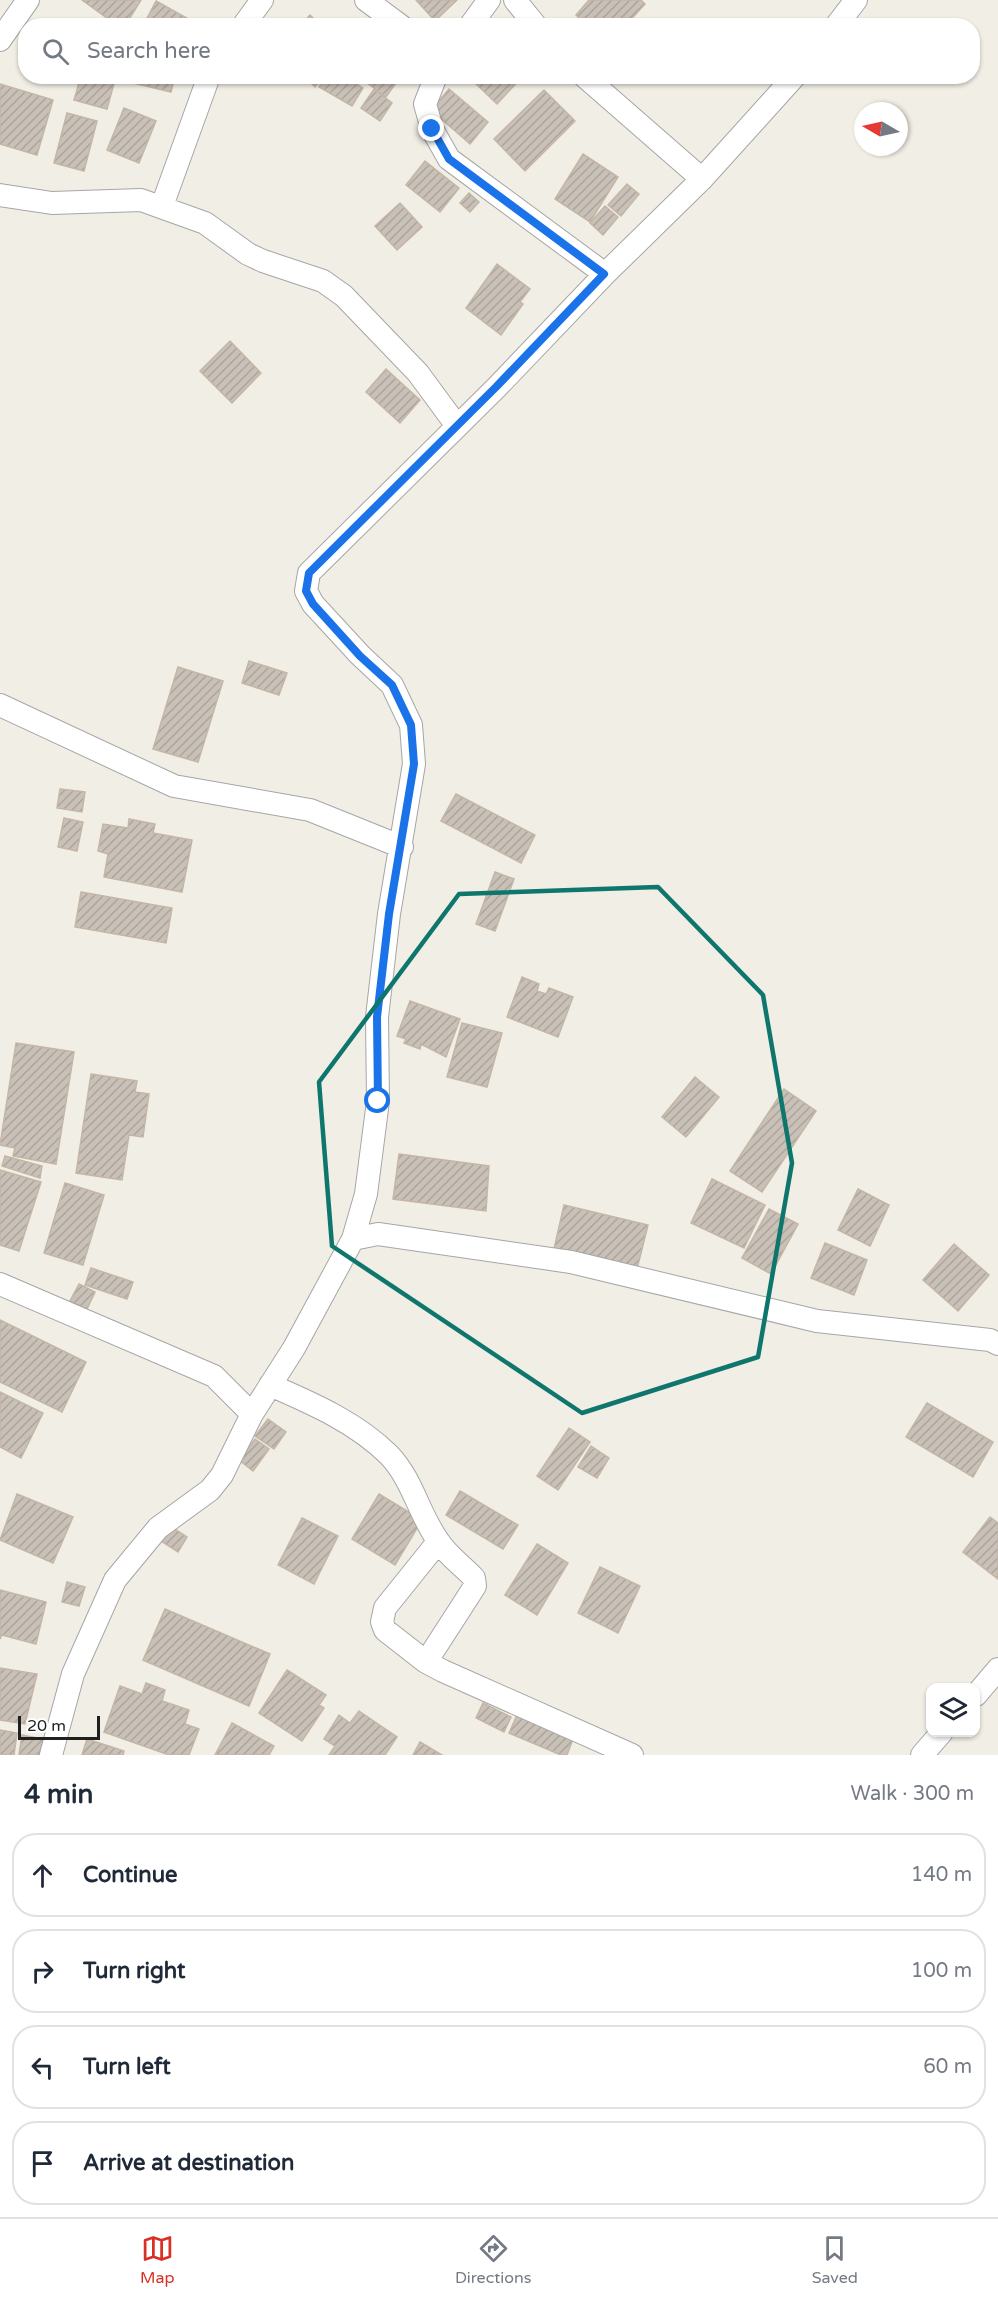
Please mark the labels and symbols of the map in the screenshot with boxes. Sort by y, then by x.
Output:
north arrow [854,102,908,156]
route end [418,115,444,141]
route start [364,1087,390,1113]
scale bar [18,1713,100,1740]

